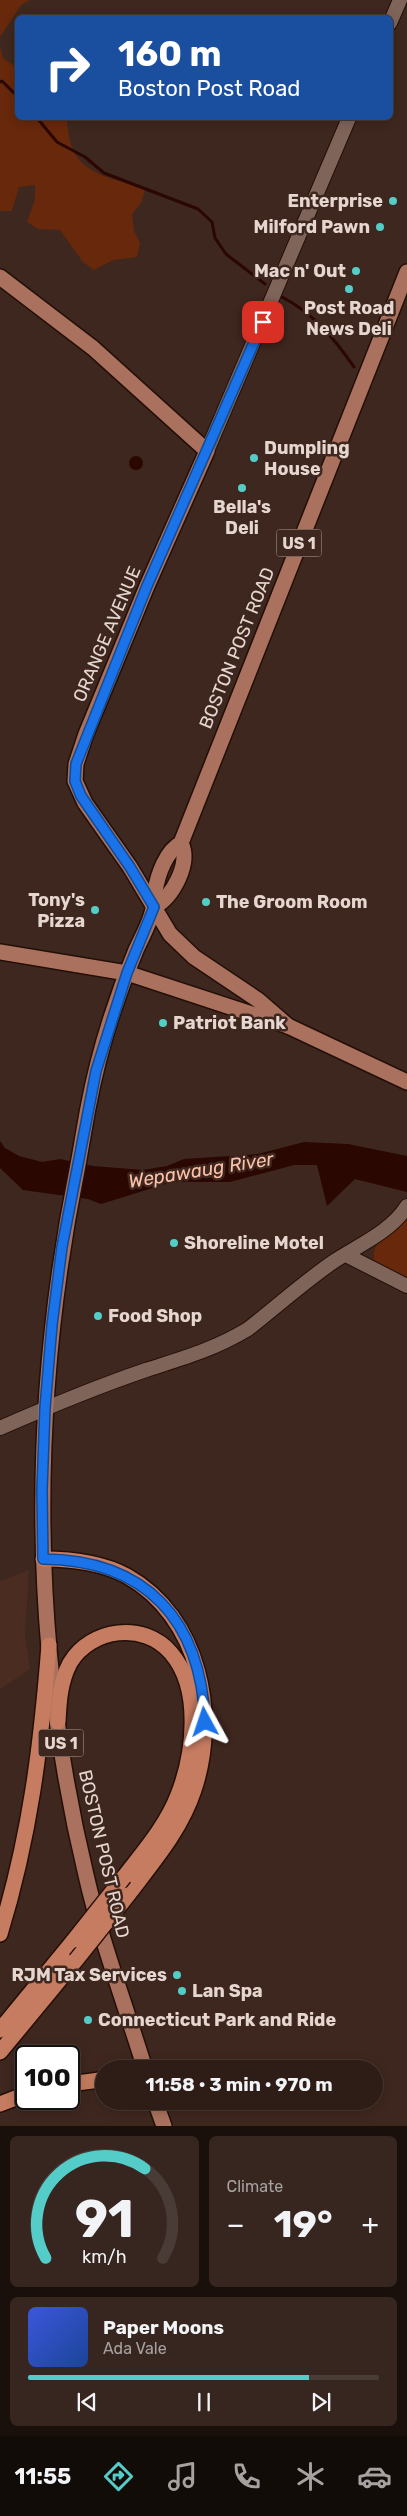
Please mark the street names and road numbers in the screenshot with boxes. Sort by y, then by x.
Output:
road number: US 1 [276,530,322,556]
street label: ORANGE AVENUE [68,563,146,705]
street label: BOSTON POST ROAD [195,564,279,732]
road number: US 1 [38,1730,84,1756]
street label: BOSTON POST ROAD [74,1768,134,1940]

